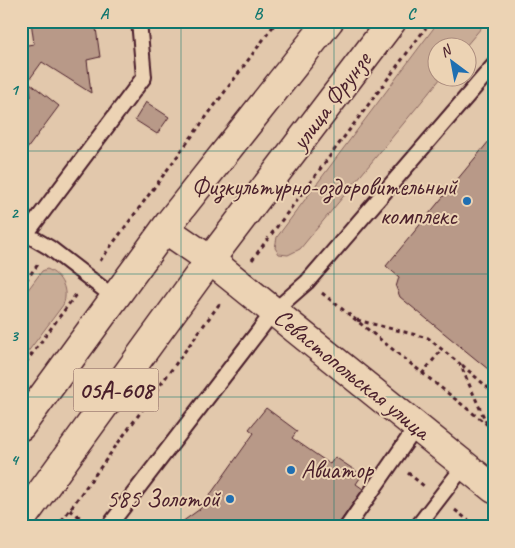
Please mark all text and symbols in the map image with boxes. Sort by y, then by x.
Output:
text: A [100,4,110,24]
text: B [254,4,264,24]
text: C [407,4,417,24]
north arrow [428,38,478,88]
text: N [437,41,456,61]
street label: улица Фрунзе [283,44,379,158]
text: 1 [10,80,19,100]
place label: Физкультурно-оздоровительный комплекс [191,171,459,232]
marker: Физкультурно-оздоровительный комплекс [461,195,473,207]
text: 2 [10,203,19,223]
street label: Севастопольская улица [267,301,439,449]
text: 3 [10,326,19,346]
road number: 05А-608 [74,368,158,412]
text: 4 [10,450,19,470]
place label: Авиатор [301,454,375,486]
marker: Авиатор [285,464,297,476]
place label: 585 Золотой [106,483,222,515]
marker: 585 Золотой [224,493,236,505]

